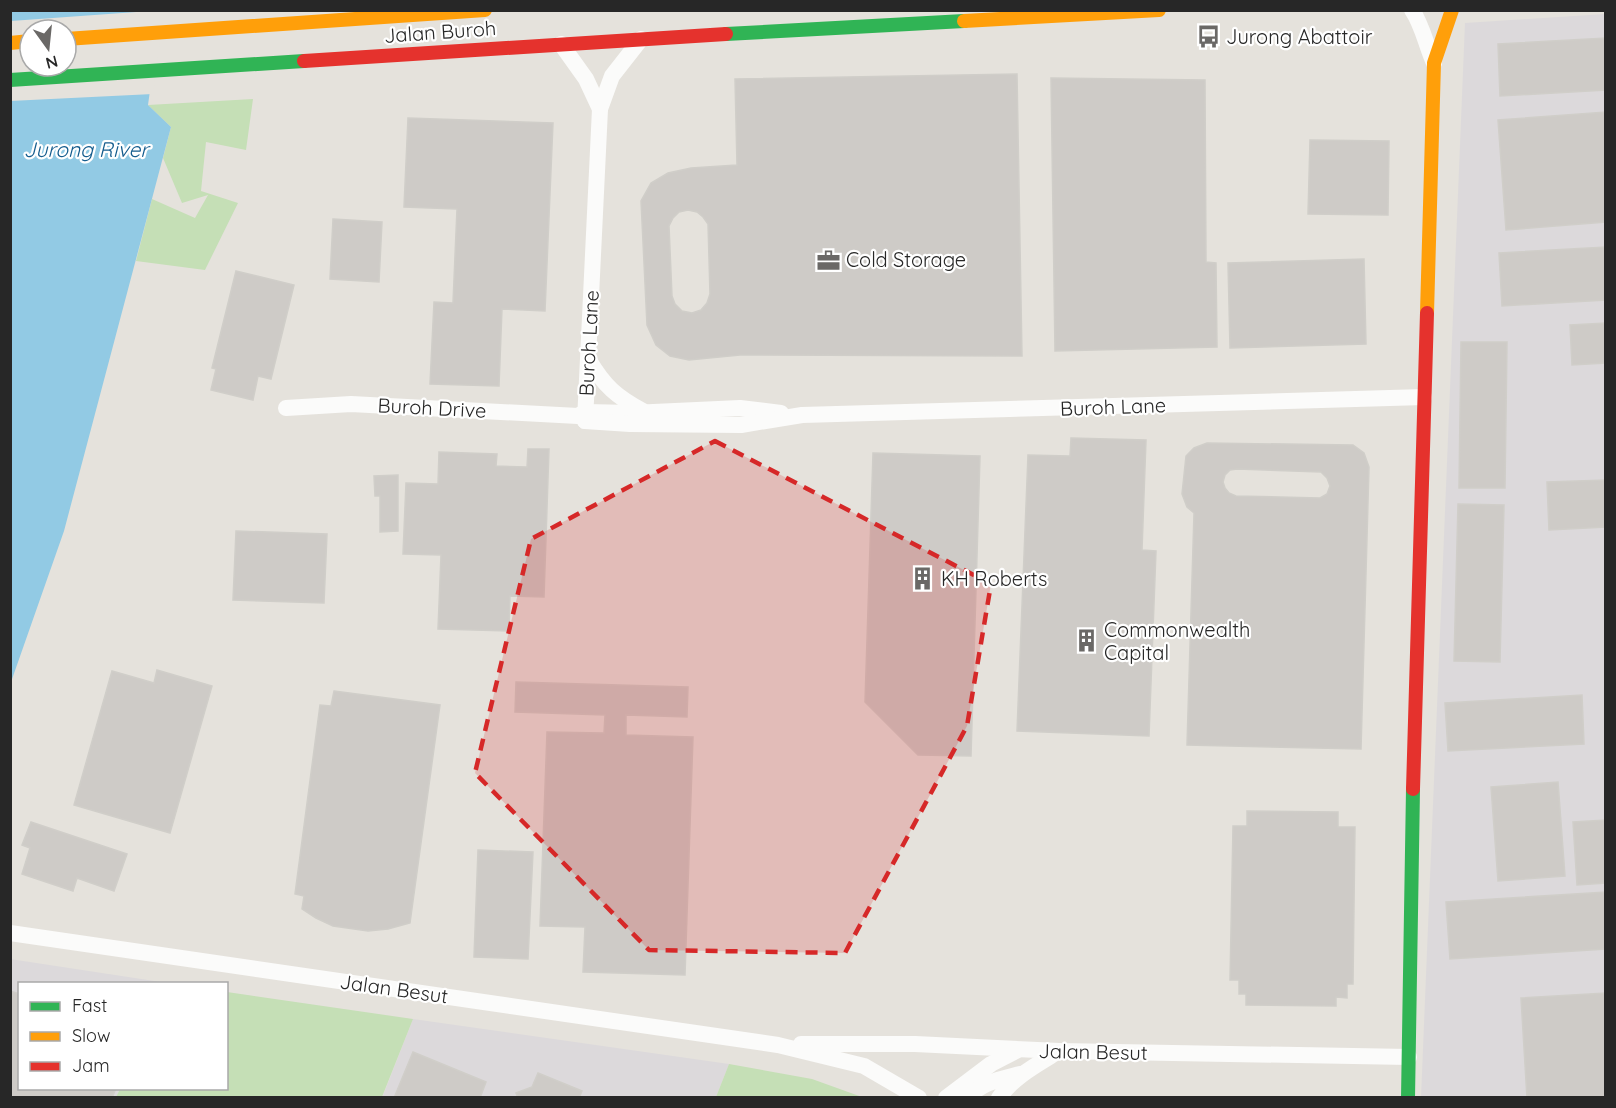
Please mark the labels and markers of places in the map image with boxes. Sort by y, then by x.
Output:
bus stop icon: Jurong Abattoir [1195,24,1221,50]
place label: Jurong Abattoir [1226,24,1373,49]
office icon: Cold Storage [815,247,841,273]
place label: Cold Storage [846,247,966,272]
building icon: KH Roberts [910,566,936,592]
place label: KH Roberts [941,566,1047,591]
place label: Commonwealth Capital [1104,617,1250,665]
building icon: Commonwealth Capital [1073,628,1099,654]

